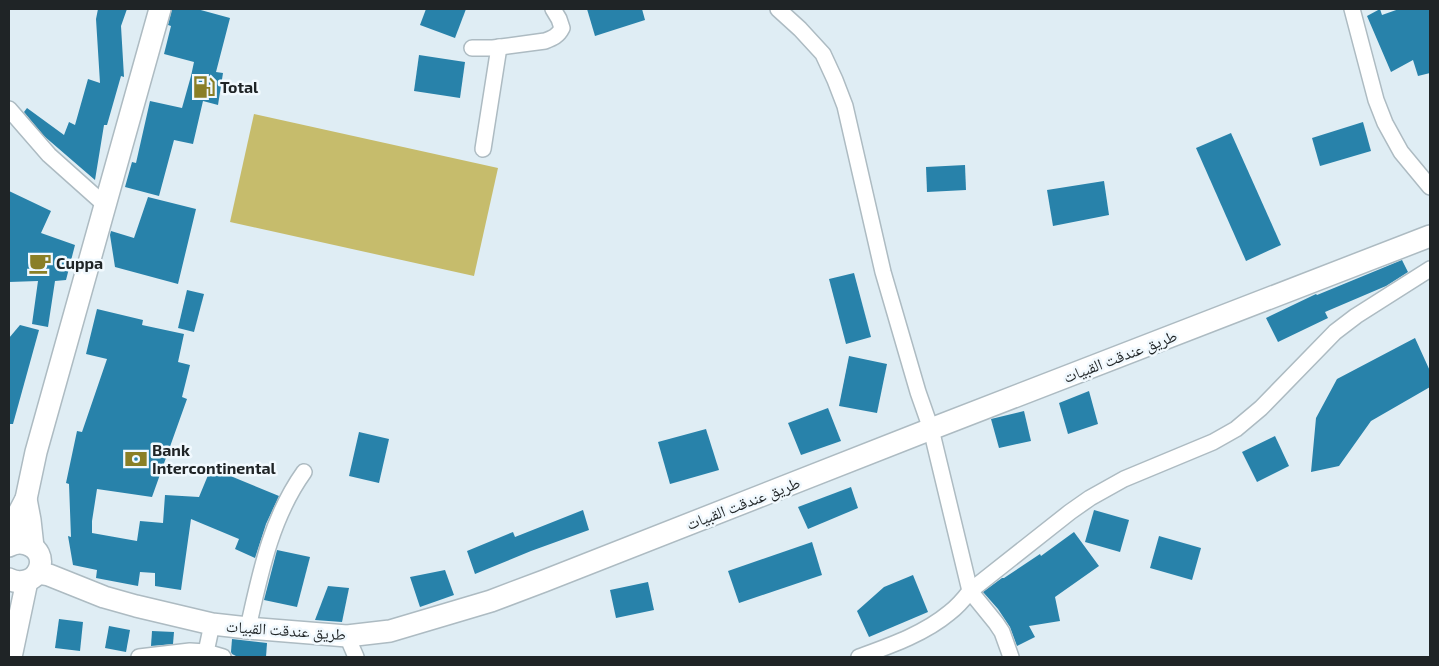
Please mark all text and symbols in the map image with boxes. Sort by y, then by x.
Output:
fuel station icon: Total [191,74,217,100]
place label: Total [220,77,259,96]
cafe icon: Cuppa [27,250,53,276]
place label: Cuppa [56,253,103,272]
street label: طريق عندقت القبيات [1060,325,1180,388]
place label: Bank Intercontinental [152,440,277,477]
bank icon: Bank Intercontinental [123,446,149,472]
street label: طريق عندقت القبيات [683,472,803,535]
street label: طريق عندقت القبيات [225,616,347,645]

